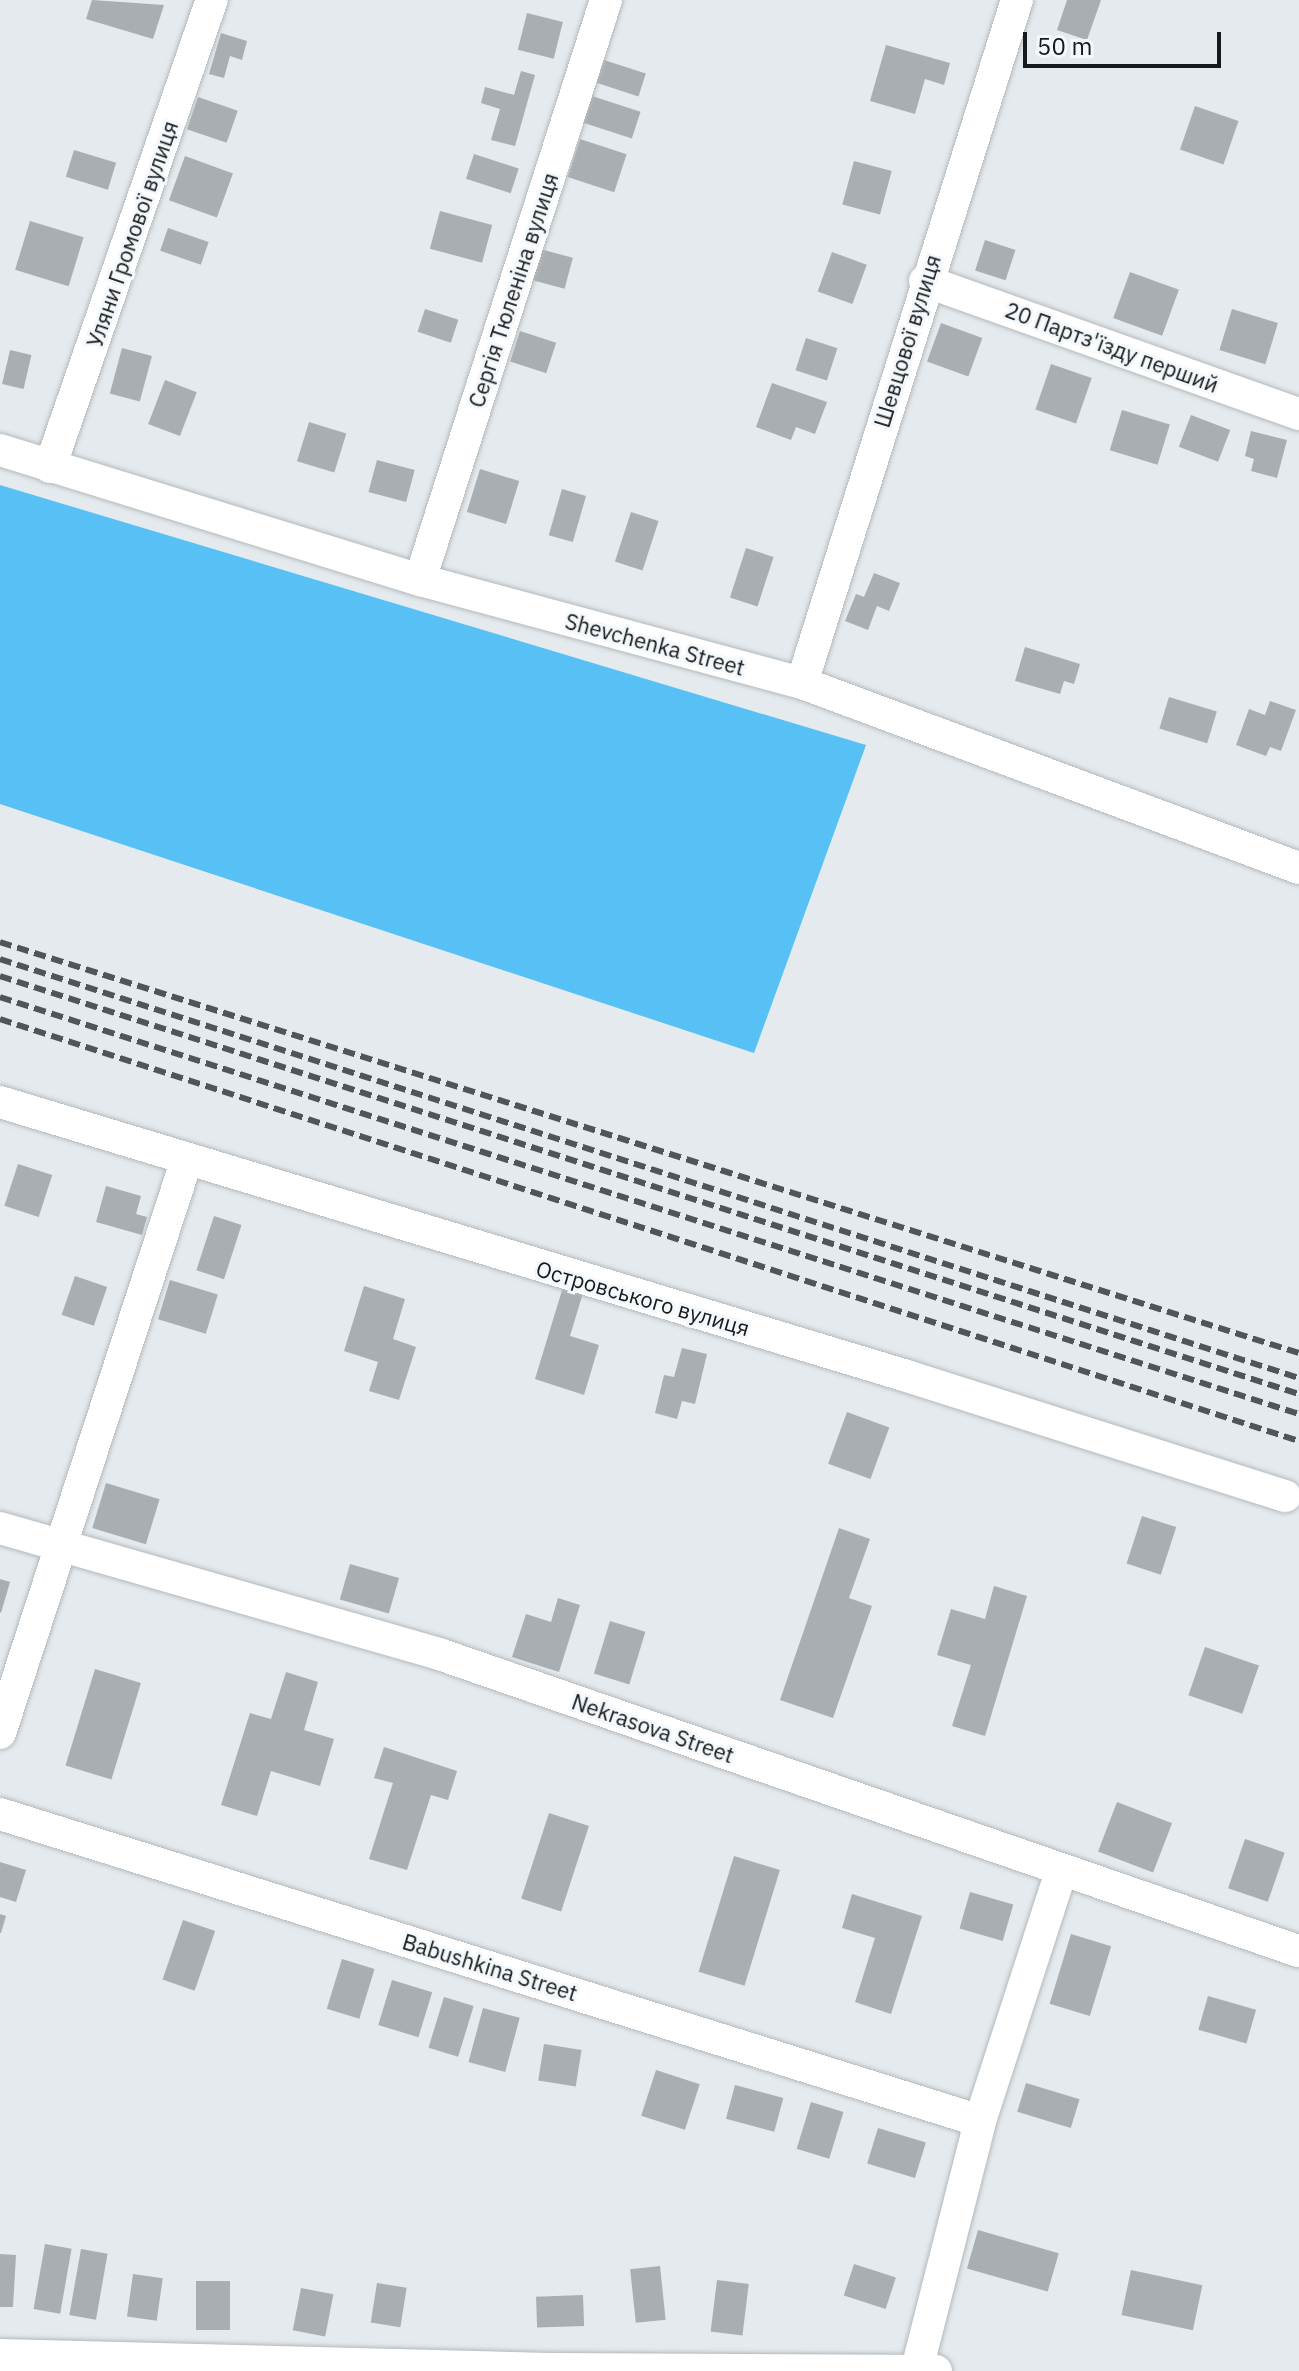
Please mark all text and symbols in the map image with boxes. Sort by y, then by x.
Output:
scale bar [1027,16,1225,66]
text: 50 m [1037,30,1092,62]
street label: Уляни Громової вулиця [81,117,183,351]
street label: Сергія Тюленіна вулиця [463,169,563,411]
street label: Шевцової вулиця [868,251,946,431]
street label: 20 Партз'їзду перший [1002,296,1222,398]
street label: Shevchenka Street [562,607,748,681]
street label: Островського вулиця [533,1255,753,1341]
street label: Nekrasova Street [568,1688,738,1768]
street label: Babushkina Street [399,1928,581,2006]

